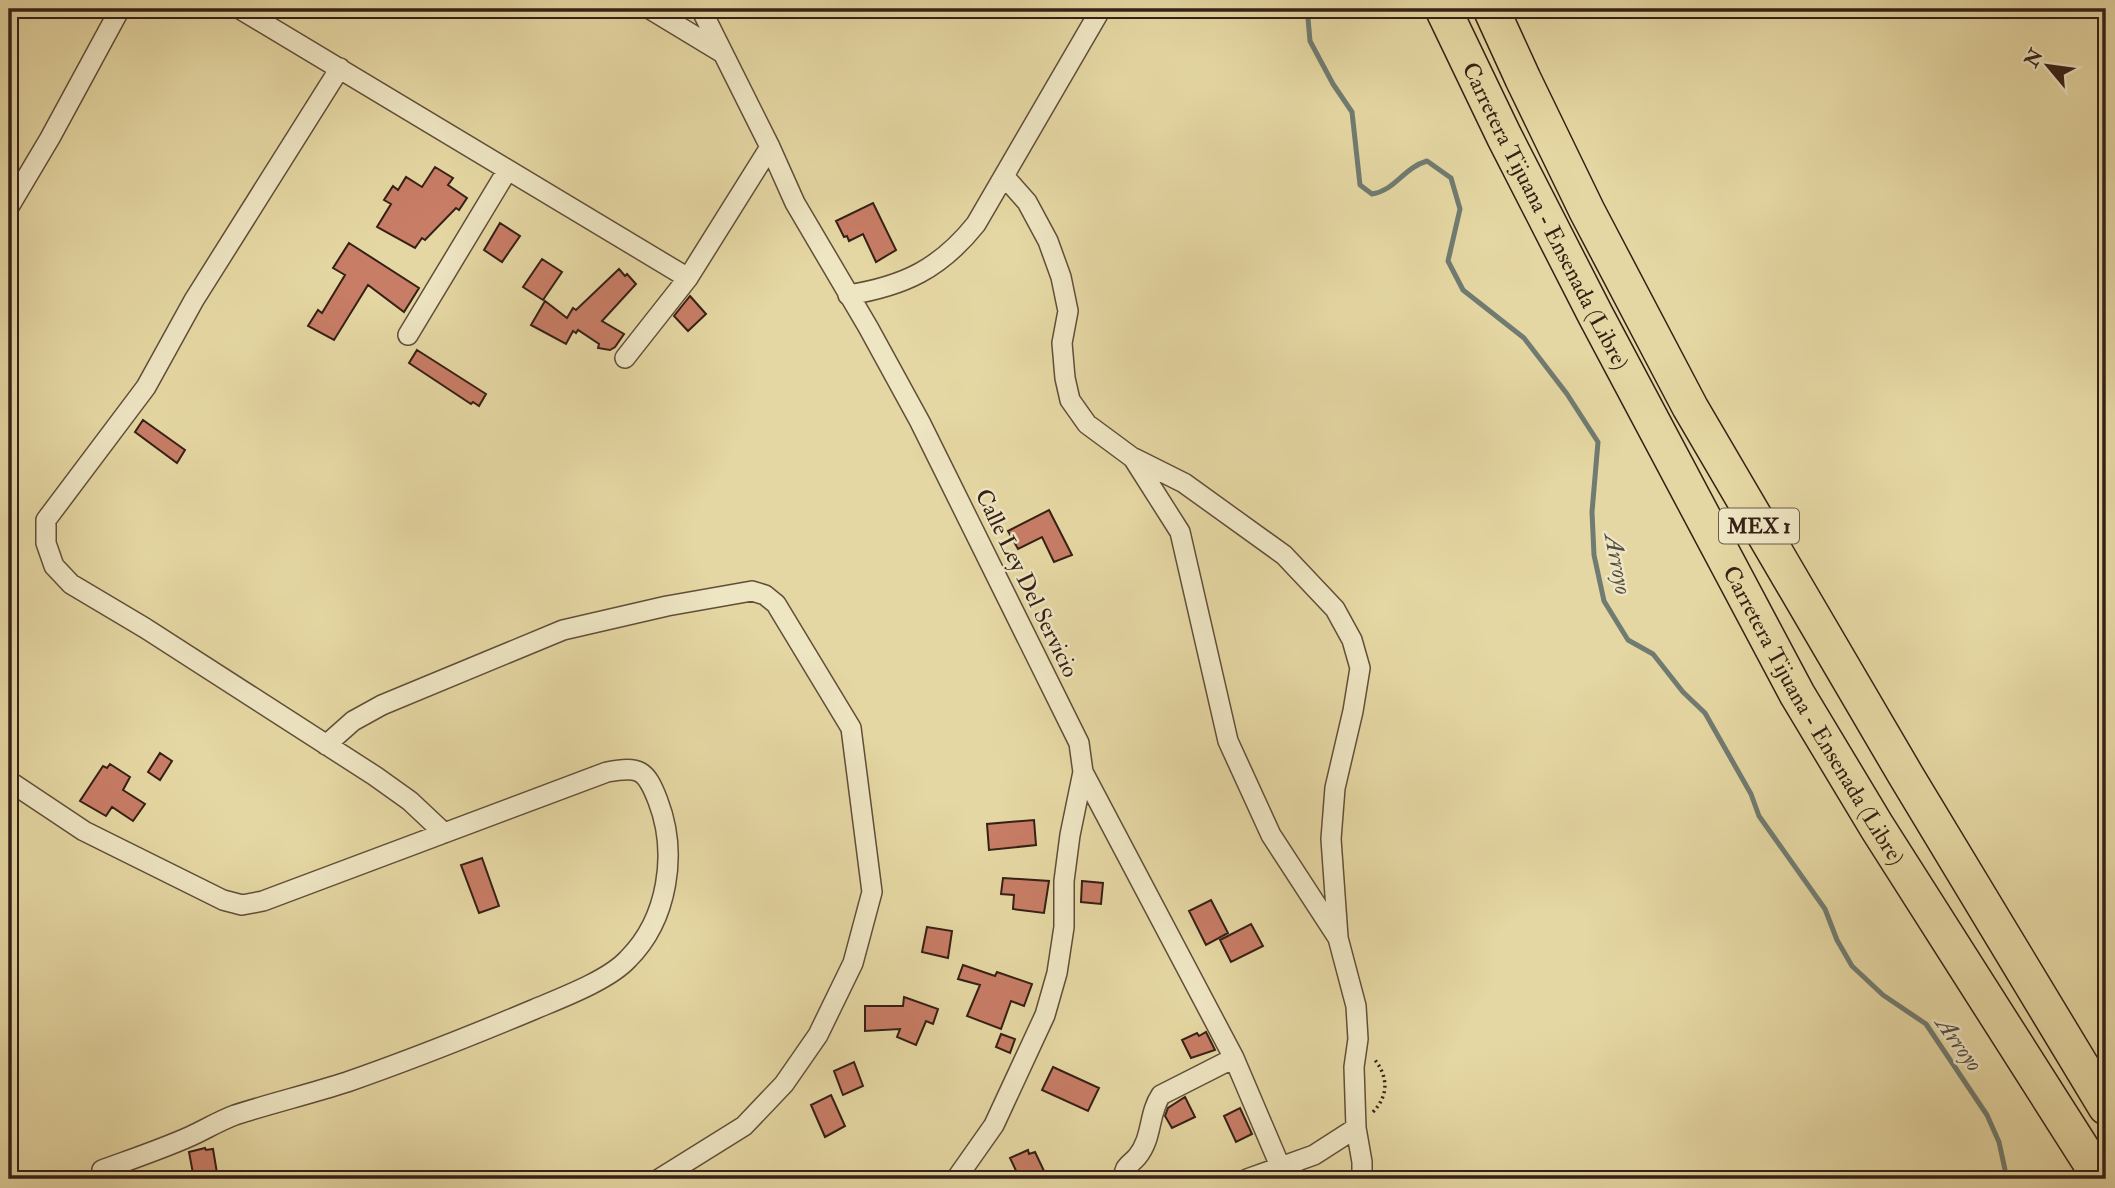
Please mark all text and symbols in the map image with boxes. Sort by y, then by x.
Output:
north arrow [2014,32,2084,102]
text: N [2019,44,2049,72]
street label: Carretera Tijuana - Ensenada (Libre) [1456,57,1636,374]
street label: Calle Ley Del Servicio [969,484,1085,682]
road number: MEX 1 [1719,508,1799,544]
water label: Arroyo [1596,528,1639,597]
street label: Carretera Tijuana - Ensenada (Libre) [1717,560,1912,870]
water label: Arroyo [1927,1008,1990,1078]

